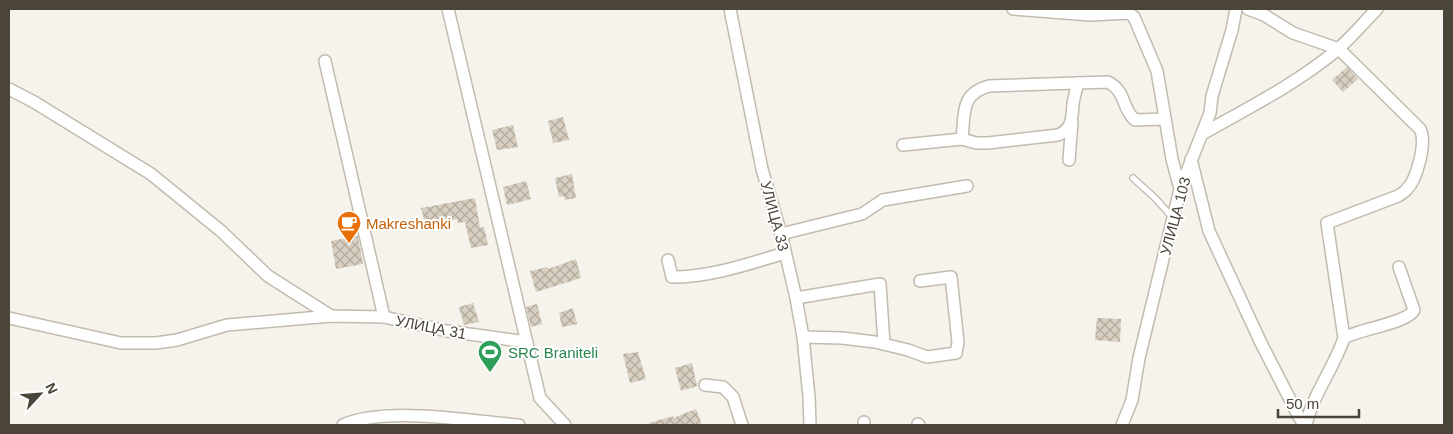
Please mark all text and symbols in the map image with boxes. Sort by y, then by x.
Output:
street label: УЛИЦА 103 [1156,175,1194,257]
street label: УЛИЦА 33 [758,179,792,253]
cafe icon: Makreshanki [336,210,362,244]
place label: Makreshanki [366,215,451,232]
street label: УЛИЦА 31 [394,312,468,342]
sports icon: SRC Braniteli [477,339,503,373]
place label: SRC Braniteli [508,344,598,361]
north arrow [15,369,65,419]
text: N [42,380,61,396]
scale bar [1278,386,1359,418]
text: 50 m [1286,395,1319,412]

